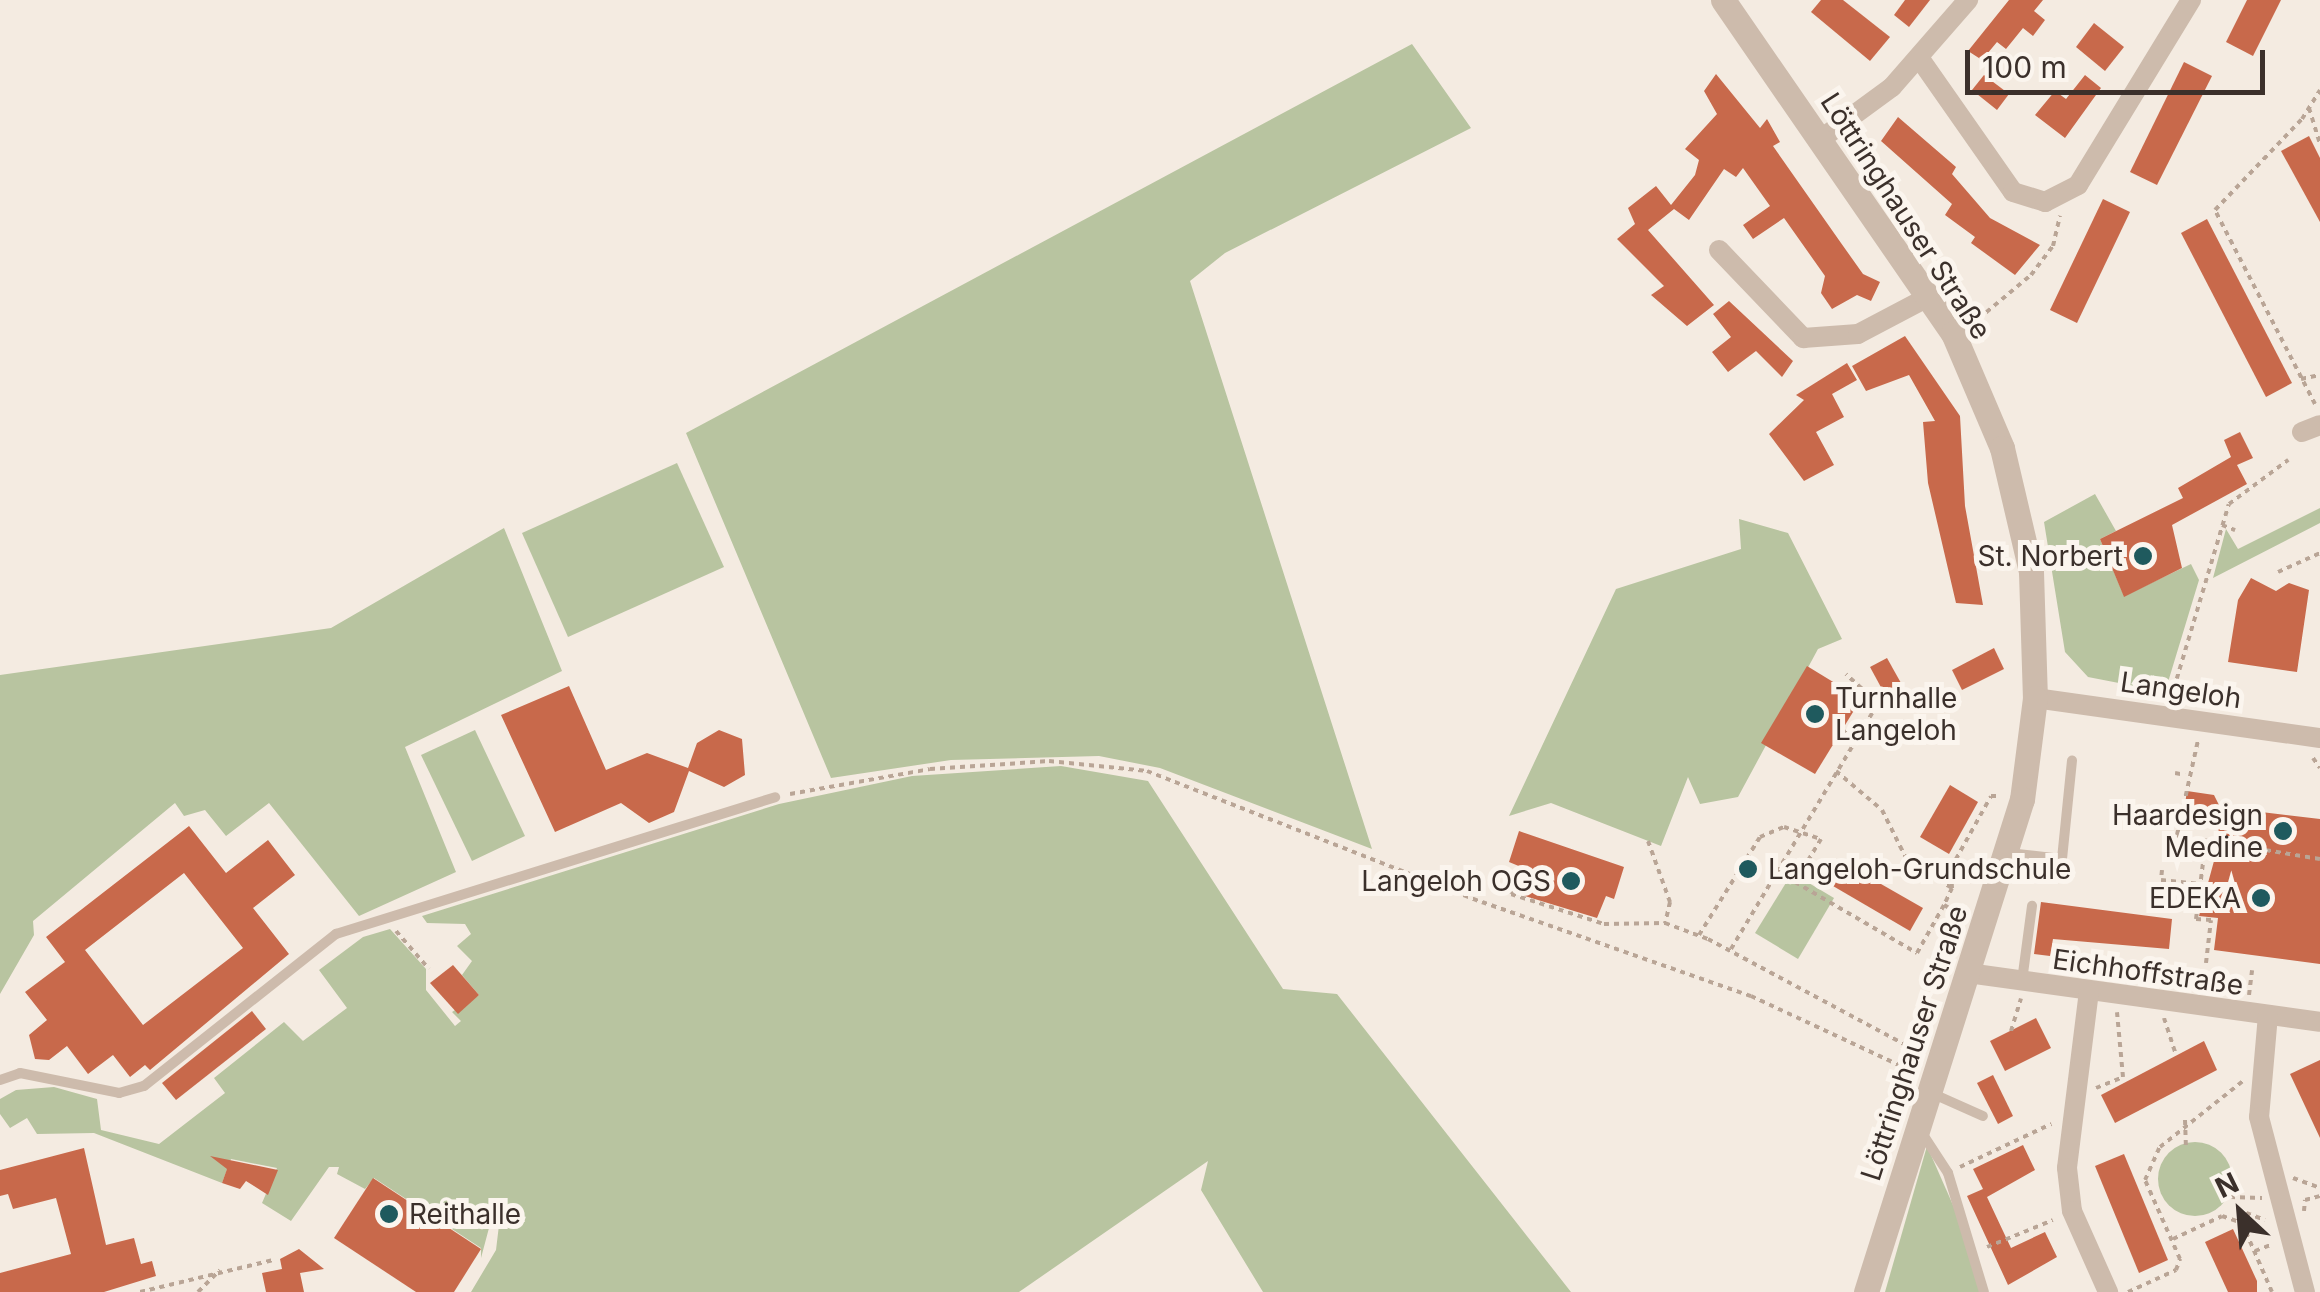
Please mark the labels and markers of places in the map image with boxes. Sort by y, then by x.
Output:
place label: St. Norbert [1977,539,2123,573]
marker: St. Norbert [2132,545,2154,567]
place label: Turnhalle Langeloh [1835,681,1957,747]
marker: Turnhalle Langeloh [1804,703,1826,725]
place label: Haardesign Medine [2112,798,2263,864]
marker: Haardesign Medine [2272,820,2294,842]
place label: Langeloh-Grundschule [1768,852,2071,886]
marker: Langeloh-Grundschule [1737,858,1759,880]
place label: Langeloh OGS [1361,864,1551,898]
marker: Langeloh OGS [1560,870,1582,892]
place label: EDEKA [2149,881,2241,915]
marker: EDEKA [2250,887,2272,909]
place label: Reithalle [409,1197,521,1231]
marker: Reithalle [378,1203,400,1225]

